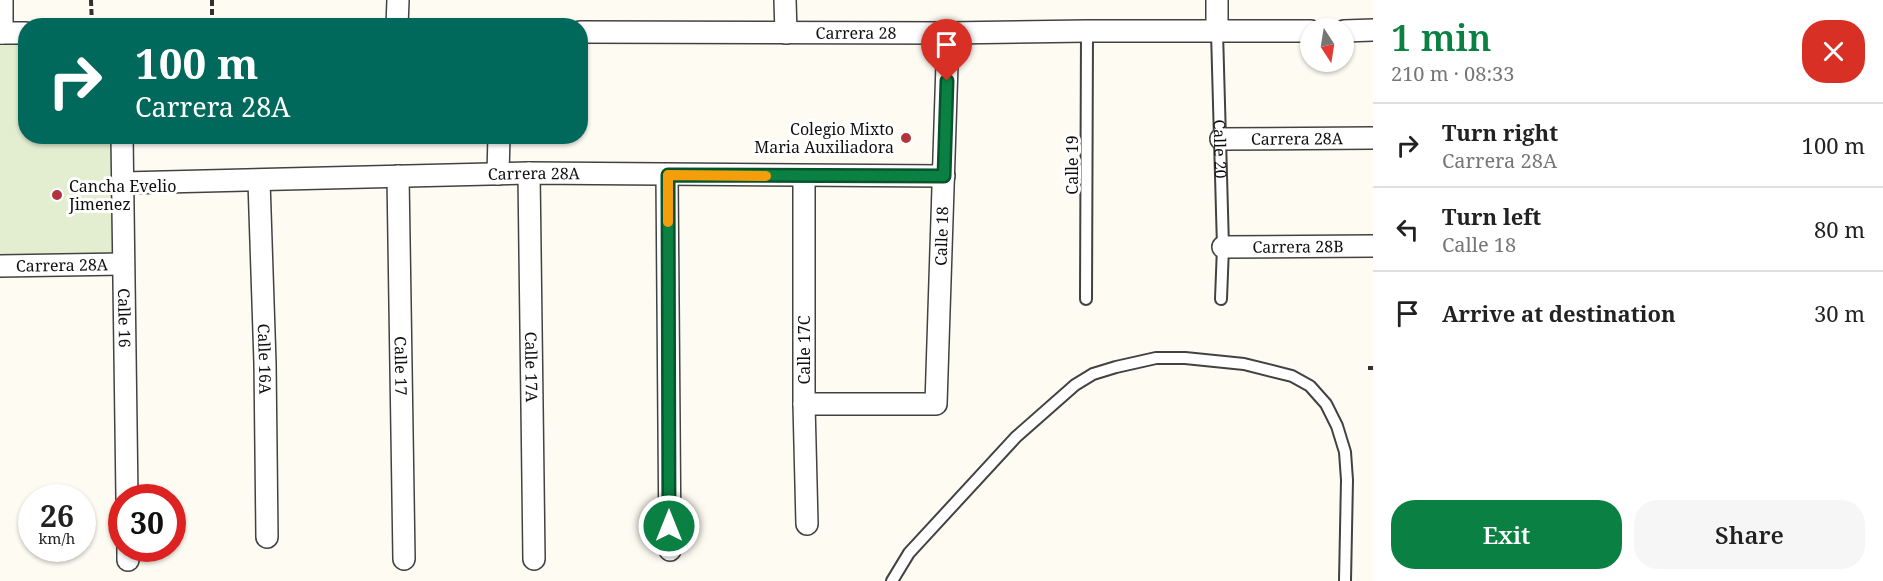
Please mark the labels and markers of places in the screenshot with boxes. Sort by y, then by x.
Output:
pin [921,19,972,81]
place label: Colegio Mixto Maria Auxiliadora [754,118,894,158]
marker: Colegio Mixto Maria Auxiliadora [899,131,913,145]
place label: Cancha Evelio Jimenez [68,175,176,215]
marker: Cancha Evelio Jimenez [50,188,64,202]

